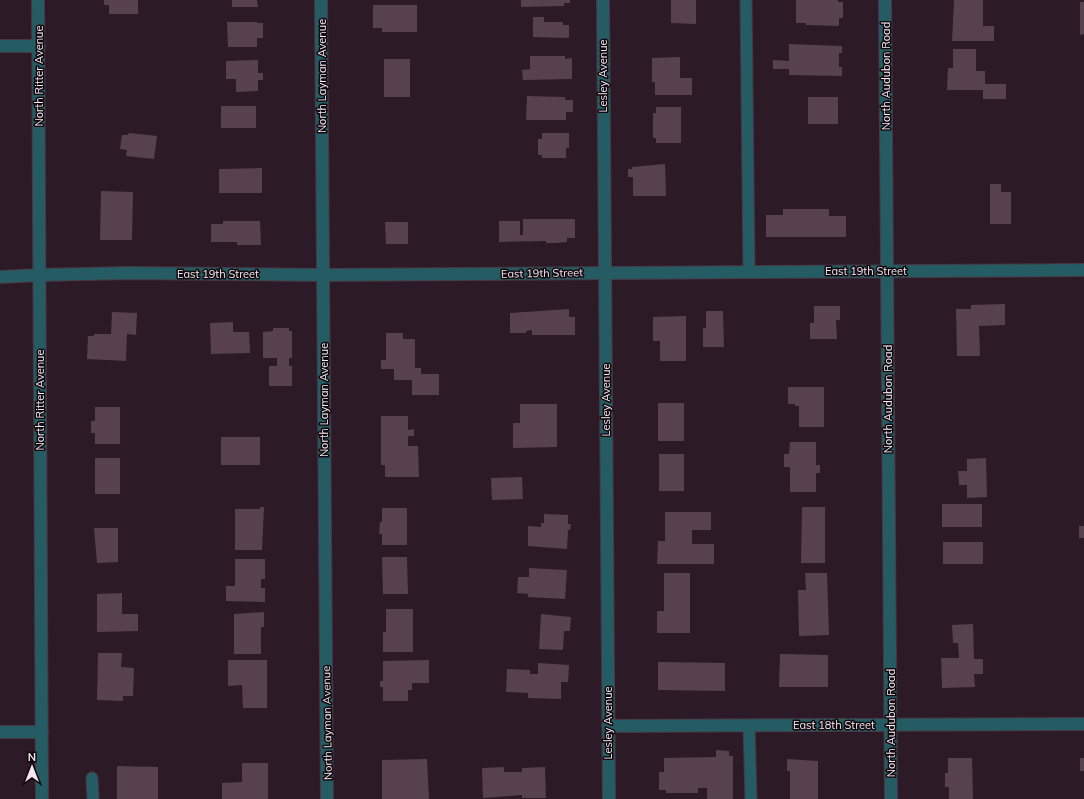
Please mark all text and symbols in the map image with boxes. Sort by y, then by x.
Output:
street label: North Layman Avenue [315,19,329,133]
street label: North Audubon Road [879,22,893,130]
street label: North Ritter Avenue [32,26,46,126]
street label: Lesley Avenue [596,40,610,112]
street label: East 19th Street [825,264,907,278]
street label: East 19th Street [501,265,583,281]
street label: East 19th Street [177,267,259,281]
street label: North Layman Avenue [317,343,331,457]
street label: North Audubon Road [881,345,895,453]
street label: North Ritter Avenue [33,350,47,450]
street label: Lesley Avenue [599,364,613,436]
street label: North Layman Avenue [319,666,335,780]
street label: North Audubon Road [884,669,898,777]
street label: Lesley Avenue [601,687,615,759]
street label: East 18th Street [793,718,875,732]
north arrow [12,747,52,787]
text: N [28,750,36,764]

